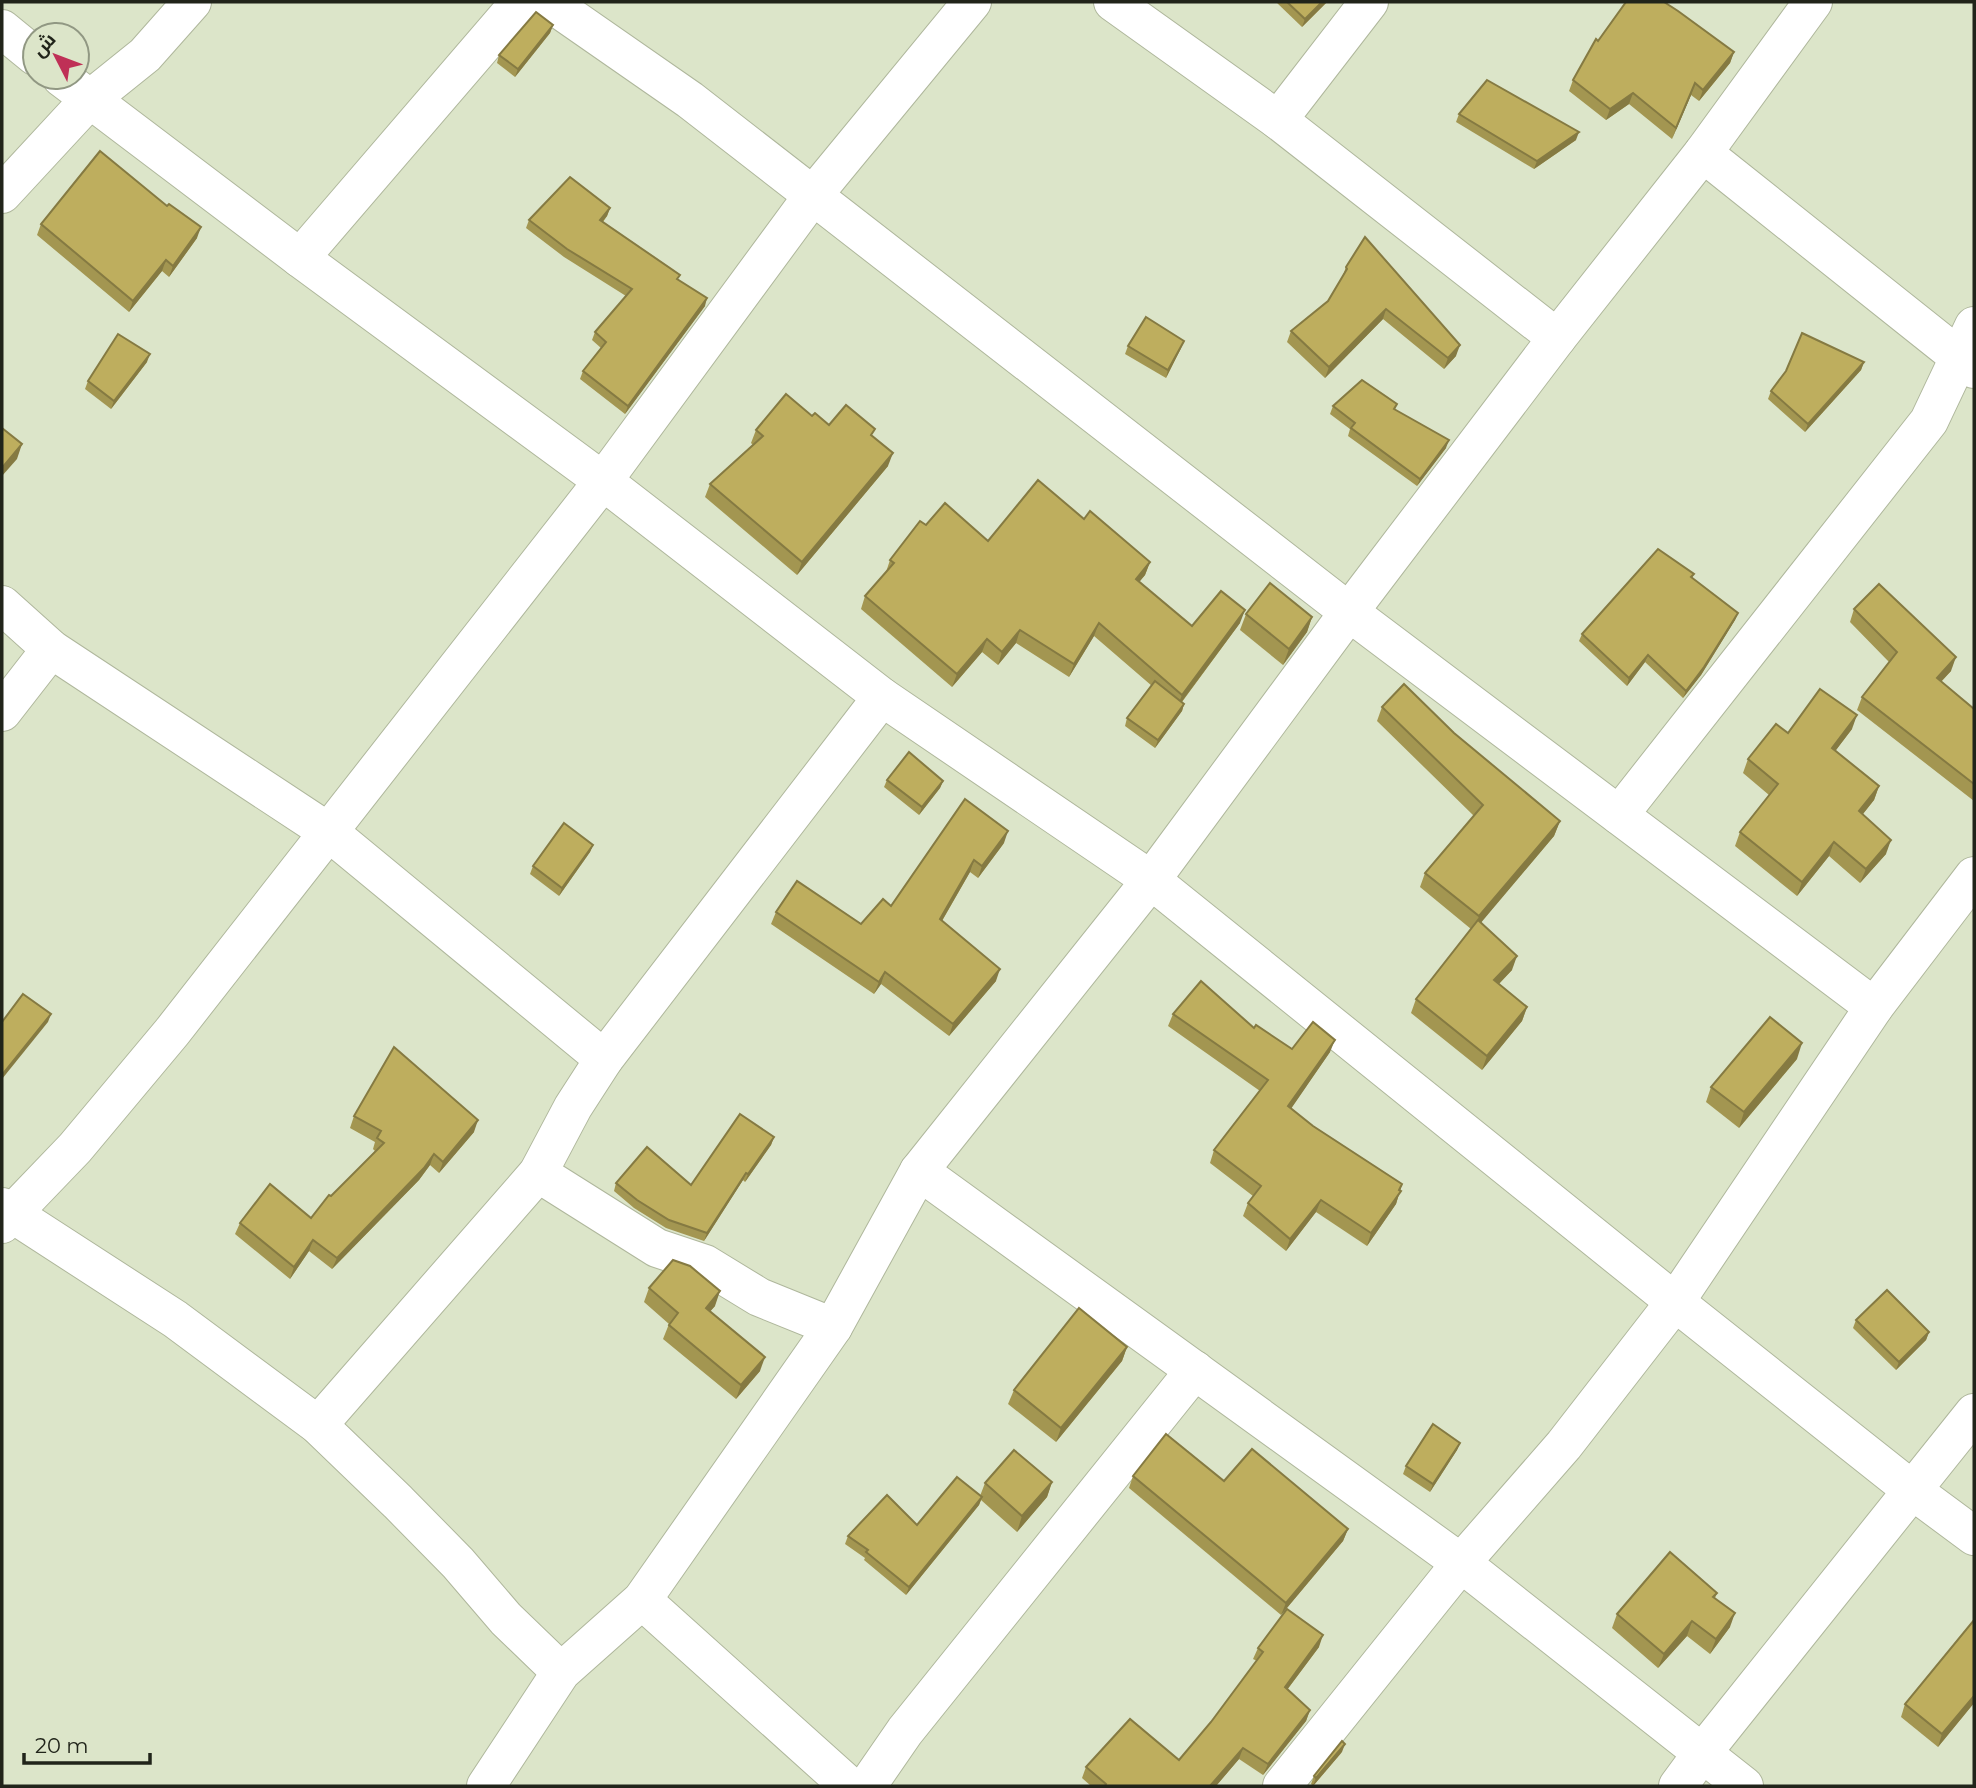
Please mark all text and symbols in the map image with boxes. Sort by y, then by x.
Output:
north arrow [21,21,91,91]
text: ش [27,28,60,62]
scale bar [24,1722,150,1766]
text: 20 m [35,1733,89,1758]

